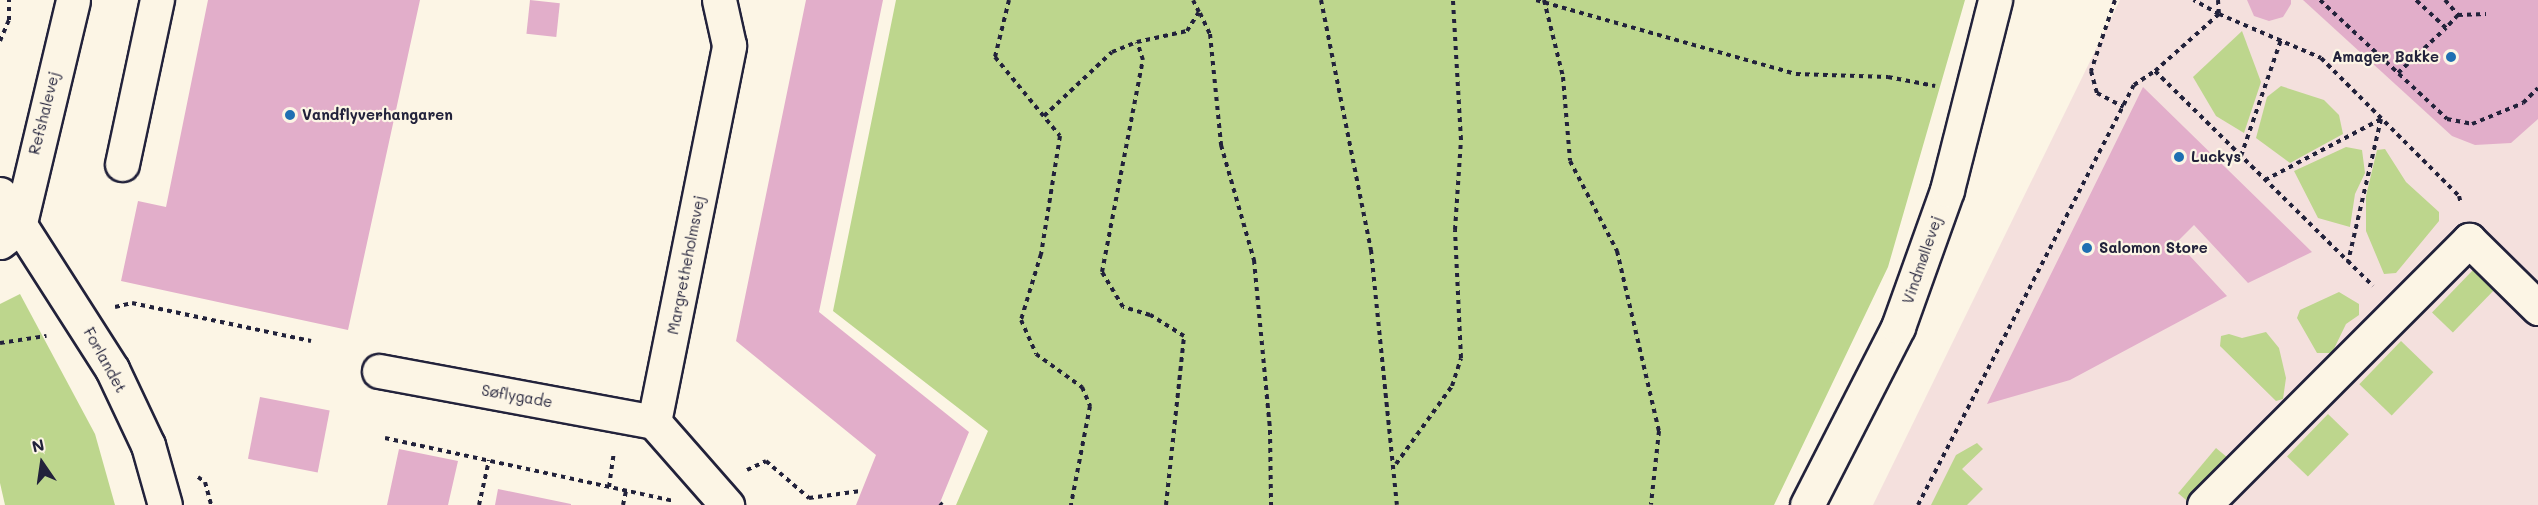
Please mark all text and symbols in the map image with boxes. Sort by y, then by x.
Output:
place label: Amager Bakke [2332,48,2439,66]
marker: Amager Bakke [2444,50,2458,64]
street label: Refshalevej [25,70,63,156]
place label: Vandflyverhangaren [302,106,453,124]
marker: Vandflyverhangaren [283,108,297,122]
place label: Luckys [2191,148,2241,166]
marker: Luckys [2172,150,2186,164]
street label: Margretheholmsvej [664,194,708,336]
street label: Vindmøllevej [1899,214,1945,306]
place label: Salomon Store [2099,239,2208,257]
marker: Salomon Store [2080,241,2094,255]
street label: Forlandet [80,324,130,396]
street label: Søflygade [480,381,554,411]
north arrow [12,433,72,493]
text: N [30,433,46,457]

